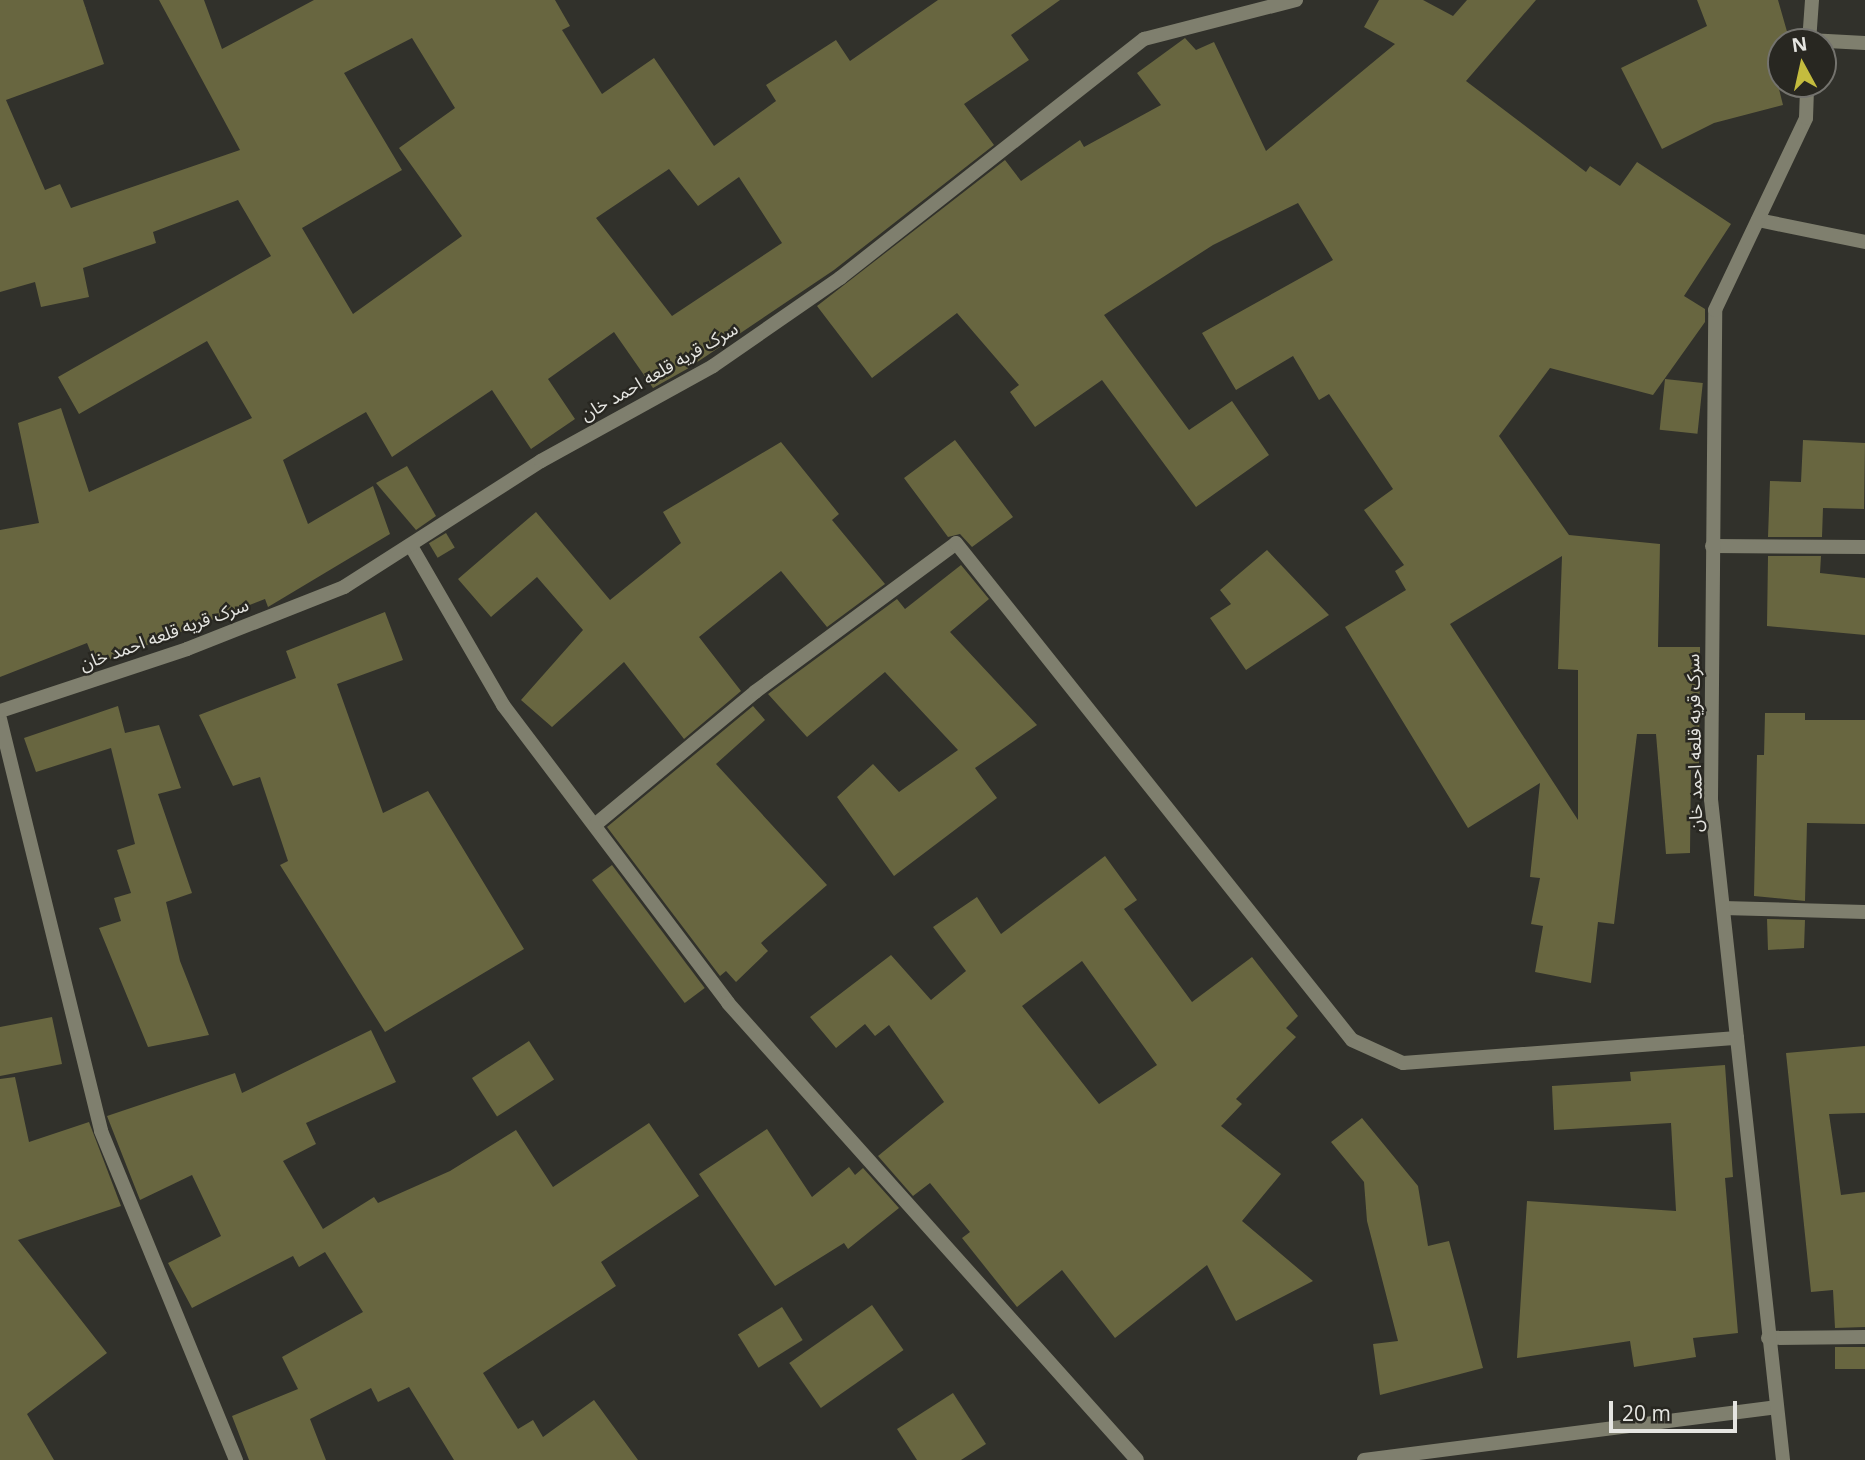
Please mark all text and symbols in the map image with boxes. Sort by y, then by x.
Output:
north arrow [1767,28,1837,98]
text: N [1790,30,1809,58]
street label: سرک قریه قلعه احمد خان [576,317,742,425]
street label: سرک قریه قلعه احمد خان [76,593,252,675]
street label: سرک قریه قلعه احمد خان [1682,654,1706,832]
scale bar [1613,1386,1741,1430]
text: 20 m [1622,1399,1671,1427]

